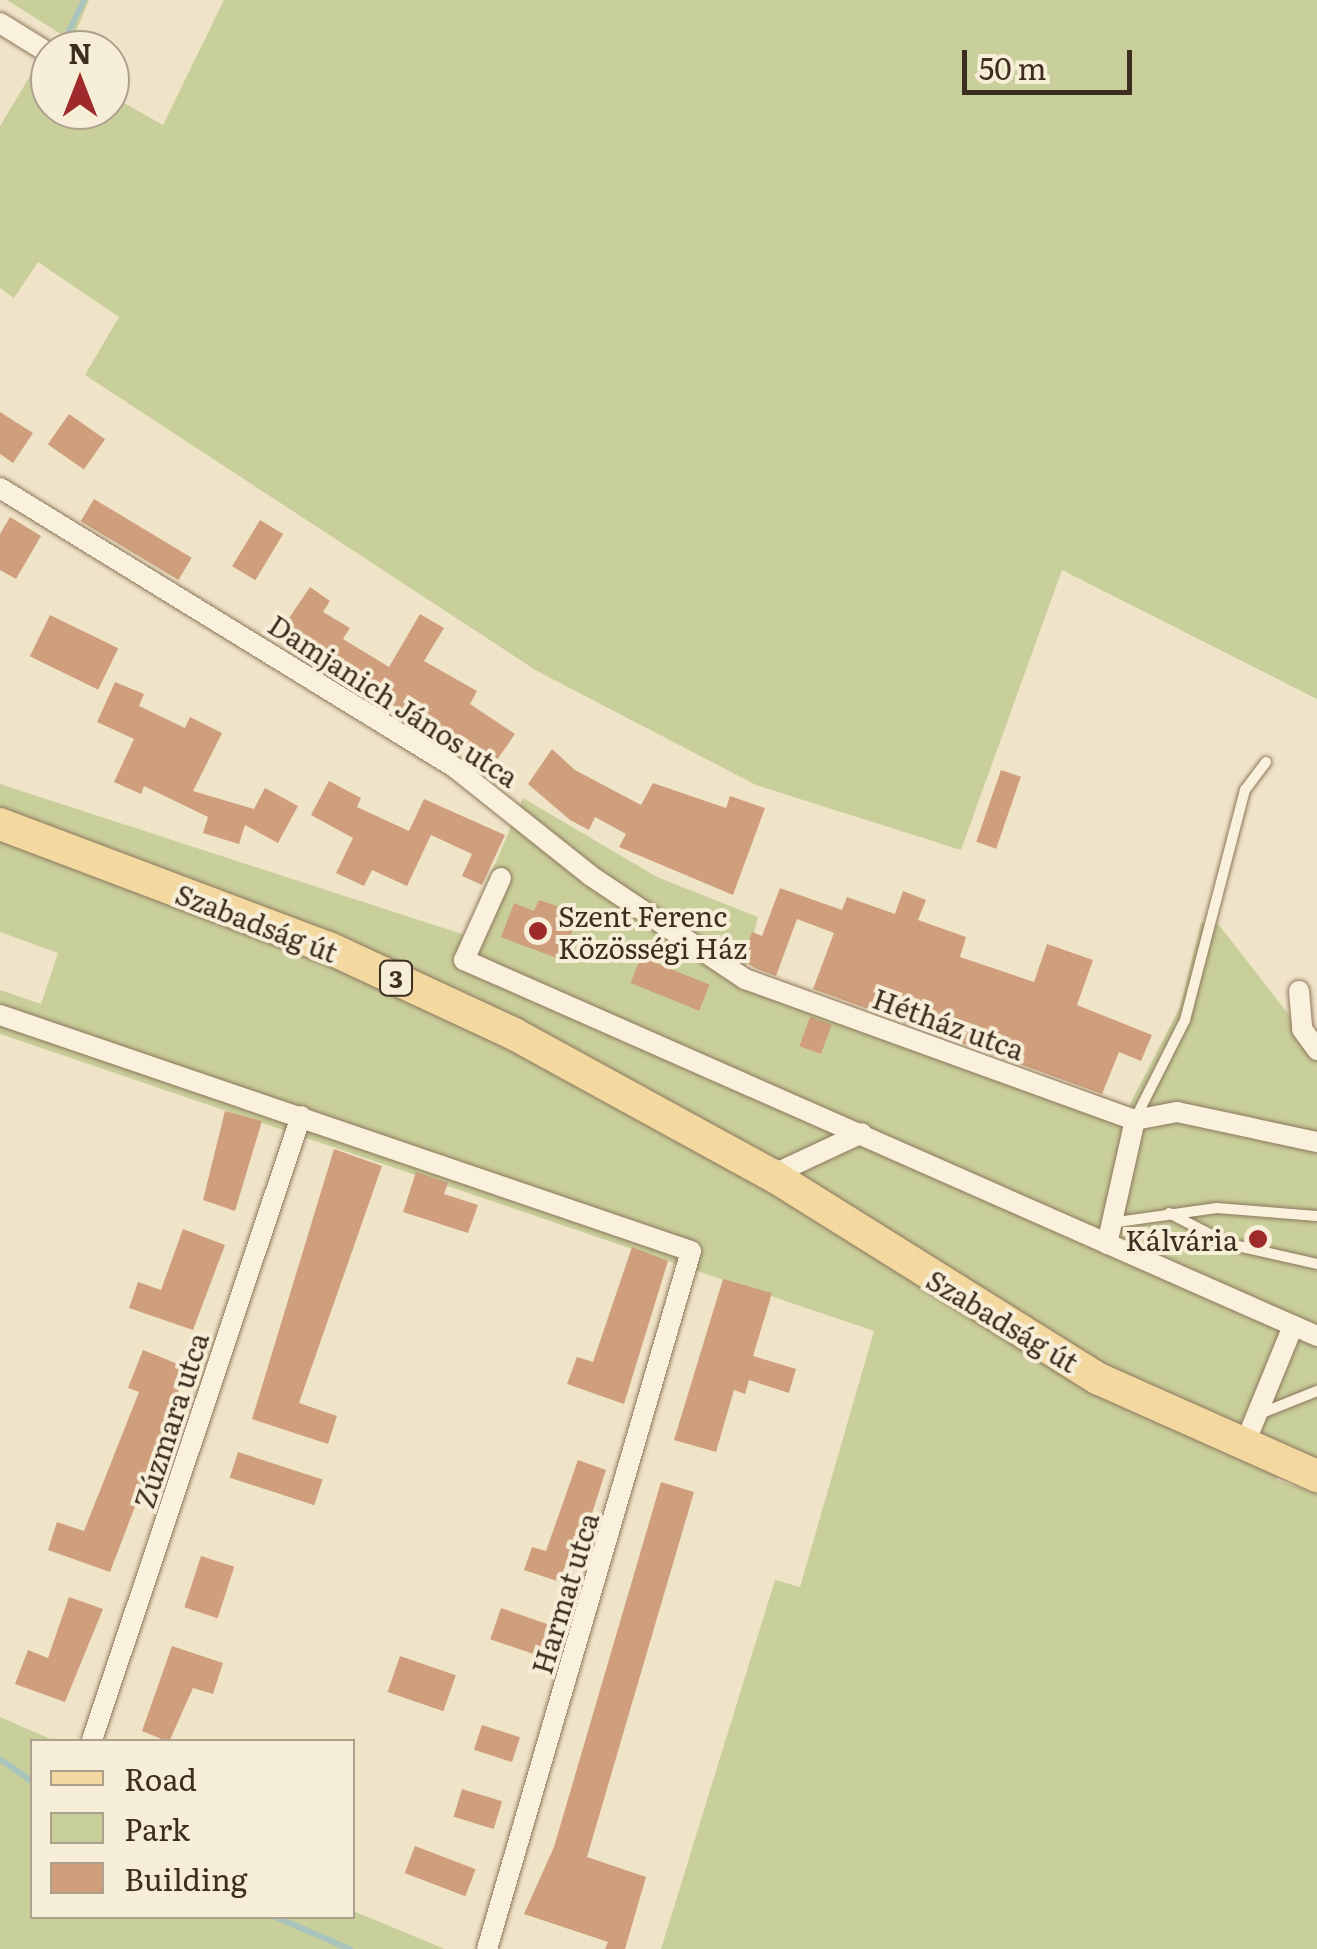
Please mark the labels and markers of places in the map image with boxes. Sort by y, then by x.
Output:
place label: Szent Ferenc Közösségi Ház [558,898,747,964]
marker: Szent Ferenc Közösségi Ház [527,920,549,942]
place label: Kálvária [1125,1222,1238,1256]
marker: Kálvária [1247,1228,1269,1250]

